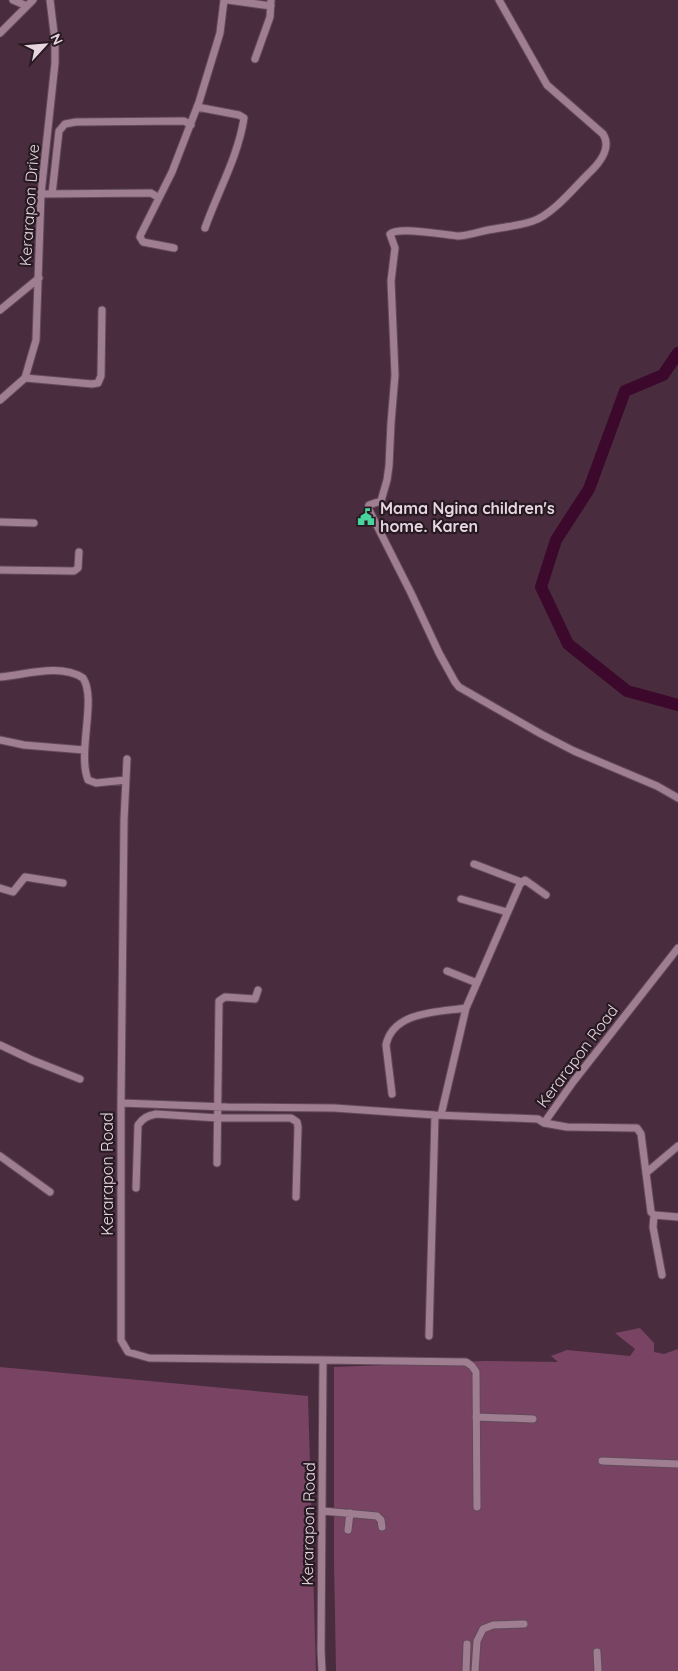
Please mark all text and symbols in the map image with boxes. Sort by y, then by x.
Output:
north arrow [20,20,70,70]
text: N [46,31,67,48]
street label: Kerarapon Drive [15,143,43,267]
place label: Mama Ngina children's home. Karen [380,498,555,536]
public building icon: Mama Ngina children's home. Karen [356,507,376,527]
street label: Kerarapon Road [532,1001,622,1111]
street label: Kerarapon Road [97,1112,117,1236]
street label: Kerarapon Road [297,1462,319,1586]

